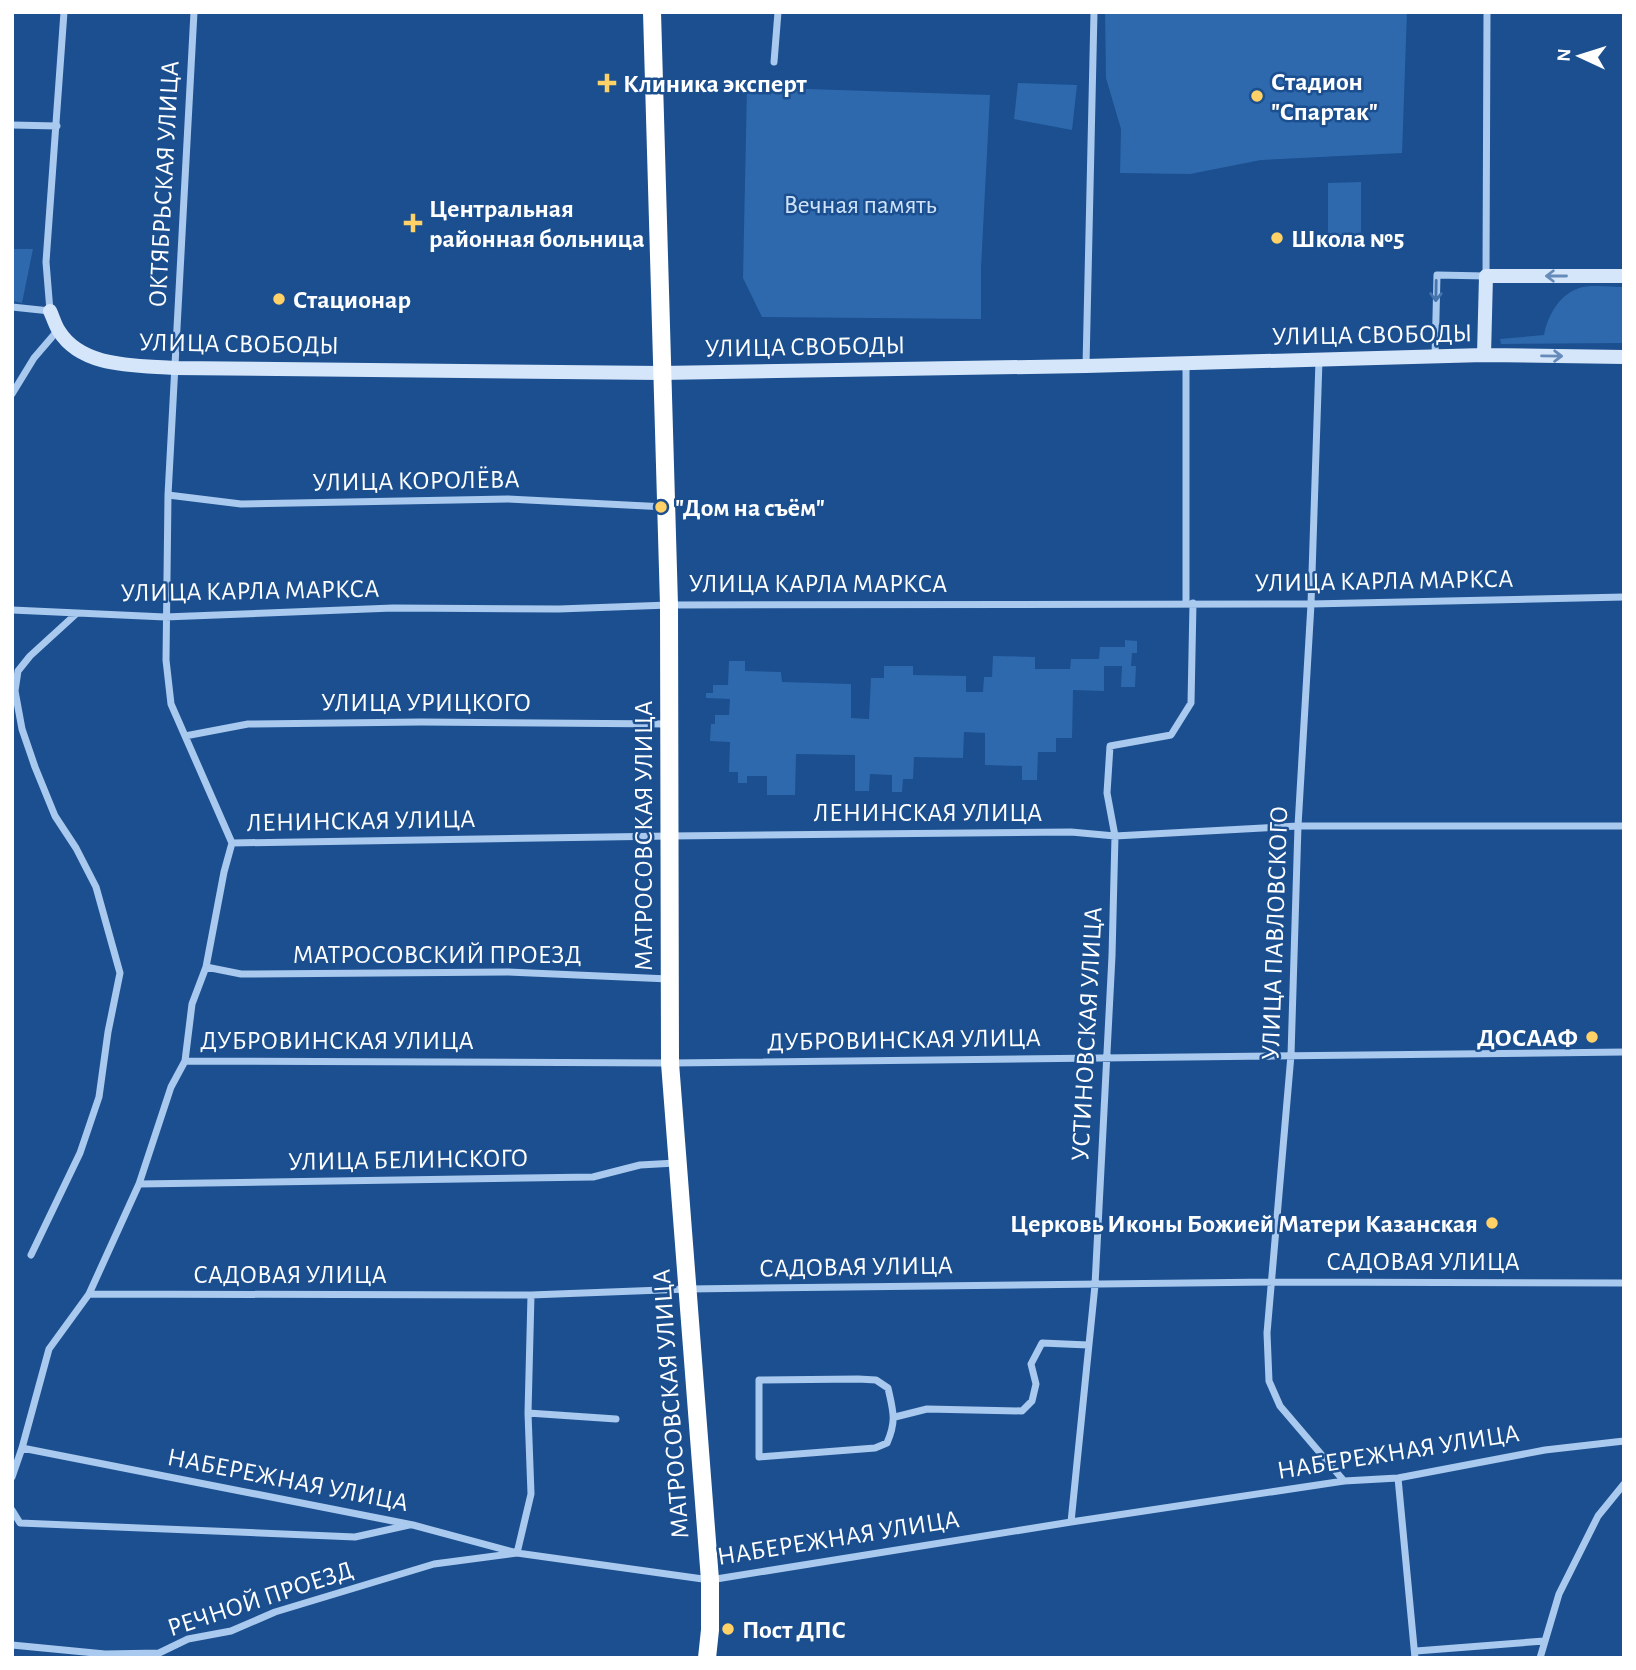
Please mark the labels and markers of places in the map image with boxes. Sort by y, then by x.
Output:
place label: Стадион "Спартак" [1271,69,1378,125]
place label: Клиника эксперт [623,71,808,97]
marker: Клиника эксперт [597,73,617,93]
marker: Стадион "Спартак" [1249,88,1265,104]
place label: Центральная районная больница [429,196,645,252]
marker: Центральная районная больница [403,213,423,233]
place label: Школа №5 [1291,226,1404,252]
marker: Школа №5 [1269,230,1285,246]
place label: Стационар [293,287,411,313]
marker: Стационар [271,291,287,307]
place label: "Дом на съём" [675,495,825,521]
marker: "Дом на съём" [653,499,669,515]
place label: ДОСААФ [1477,1025,1578,1051]
marker: ДОСААФ [1584,1029,1600,1045]
place label: Церковь Иконы Божией Матери Казанская [1010,1211,1478,1237]
marker: Церковь Иконы Божией Матери Казанская [1484,1215,1500,1231]
place label: Пост ДПС [742,1617,846,1643]
marker: Пост ДПС [720,1621,736,1637]

